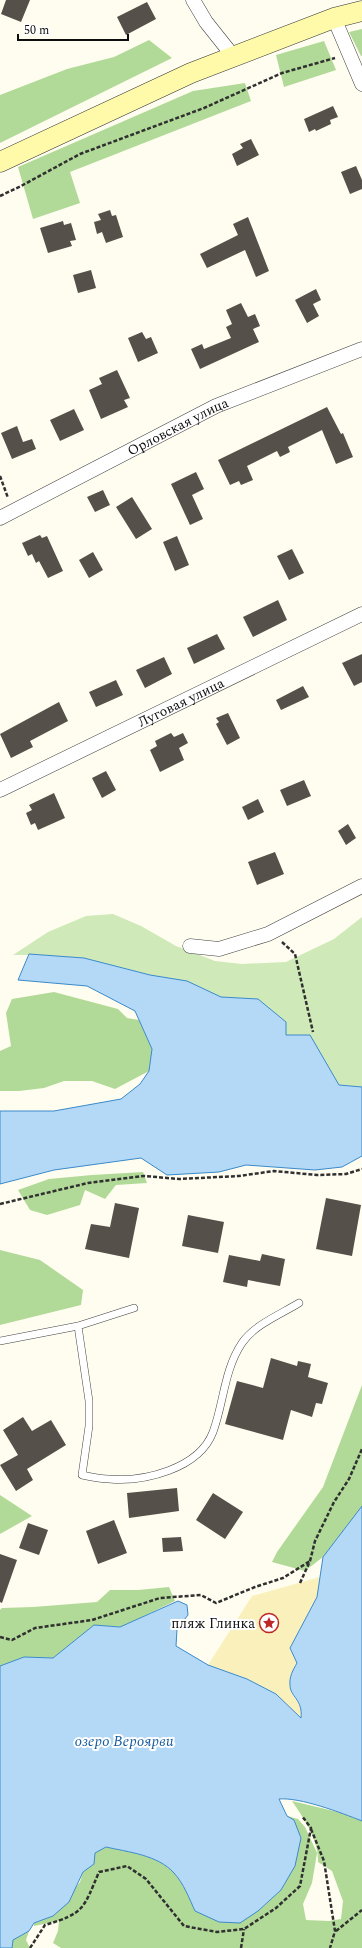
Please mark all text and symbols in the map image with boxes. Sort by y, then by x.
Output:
scale bar [18,16,128,42]
text: 50 m [24,21,49,40]
street label: Орловская улица [123,392,231,461]
street label: Луговая улица [134,672,228,732]
place icon: пляж Глинка [258,1612,280,1634]
place label: пляж Глинка [171,1613,255,1634]
water label: озеро Вероярви [74,1730,174,1753]

